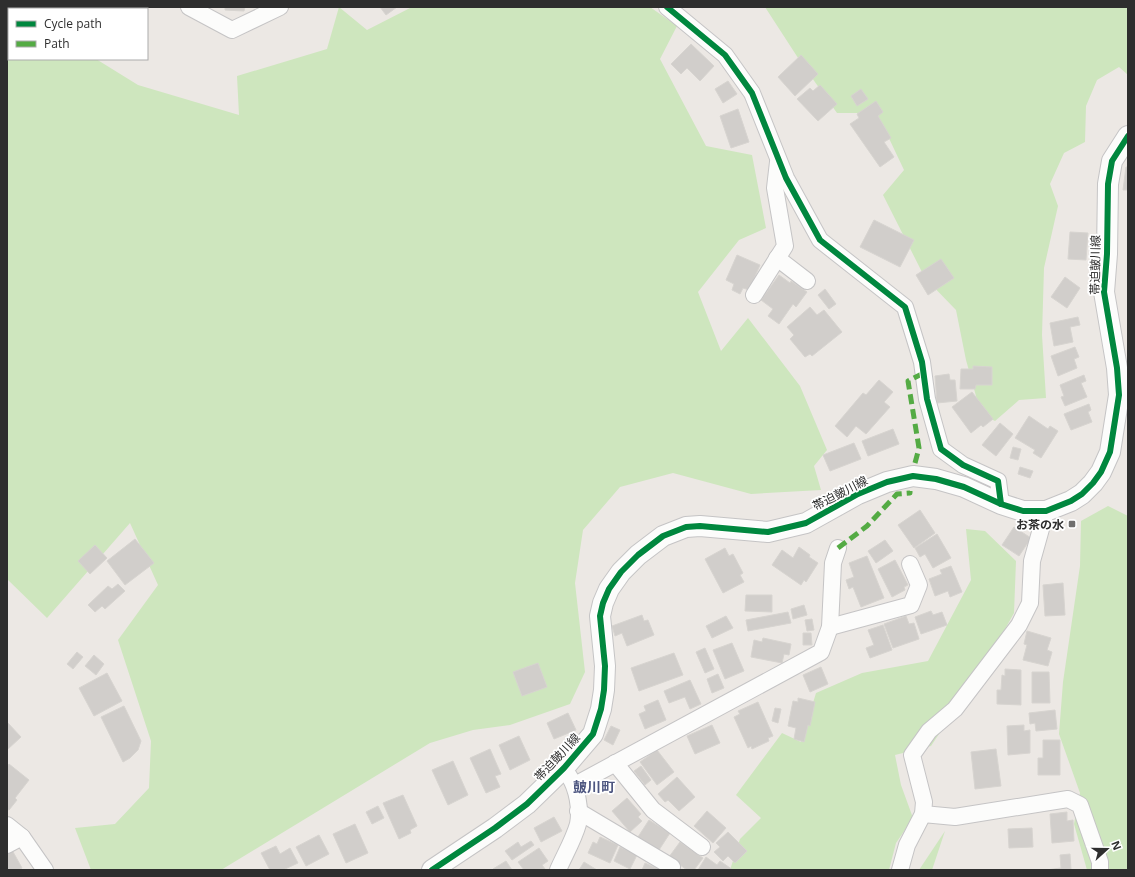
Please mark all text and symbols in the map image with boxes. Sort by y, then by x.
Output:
legend [8,8,148,60]
text: Cycle path [44,15,102,32]
text: Path [44,35,70,52]
street label: 帯迫皷川線 [1086,235,1104,295]
street label: 帯迫皷川線 [809,472,871,514]
place label: お茶の水 [1016,516,1064,533]
marker: お茶の水 [1067,519,1077,529]
street label: 帯迫皷川線 [530,729,584,785]
district label: 皷川町 [573,777,615,796]
north arrow [1087,829,1127,869]
text: N [1108,838,1125,852]

